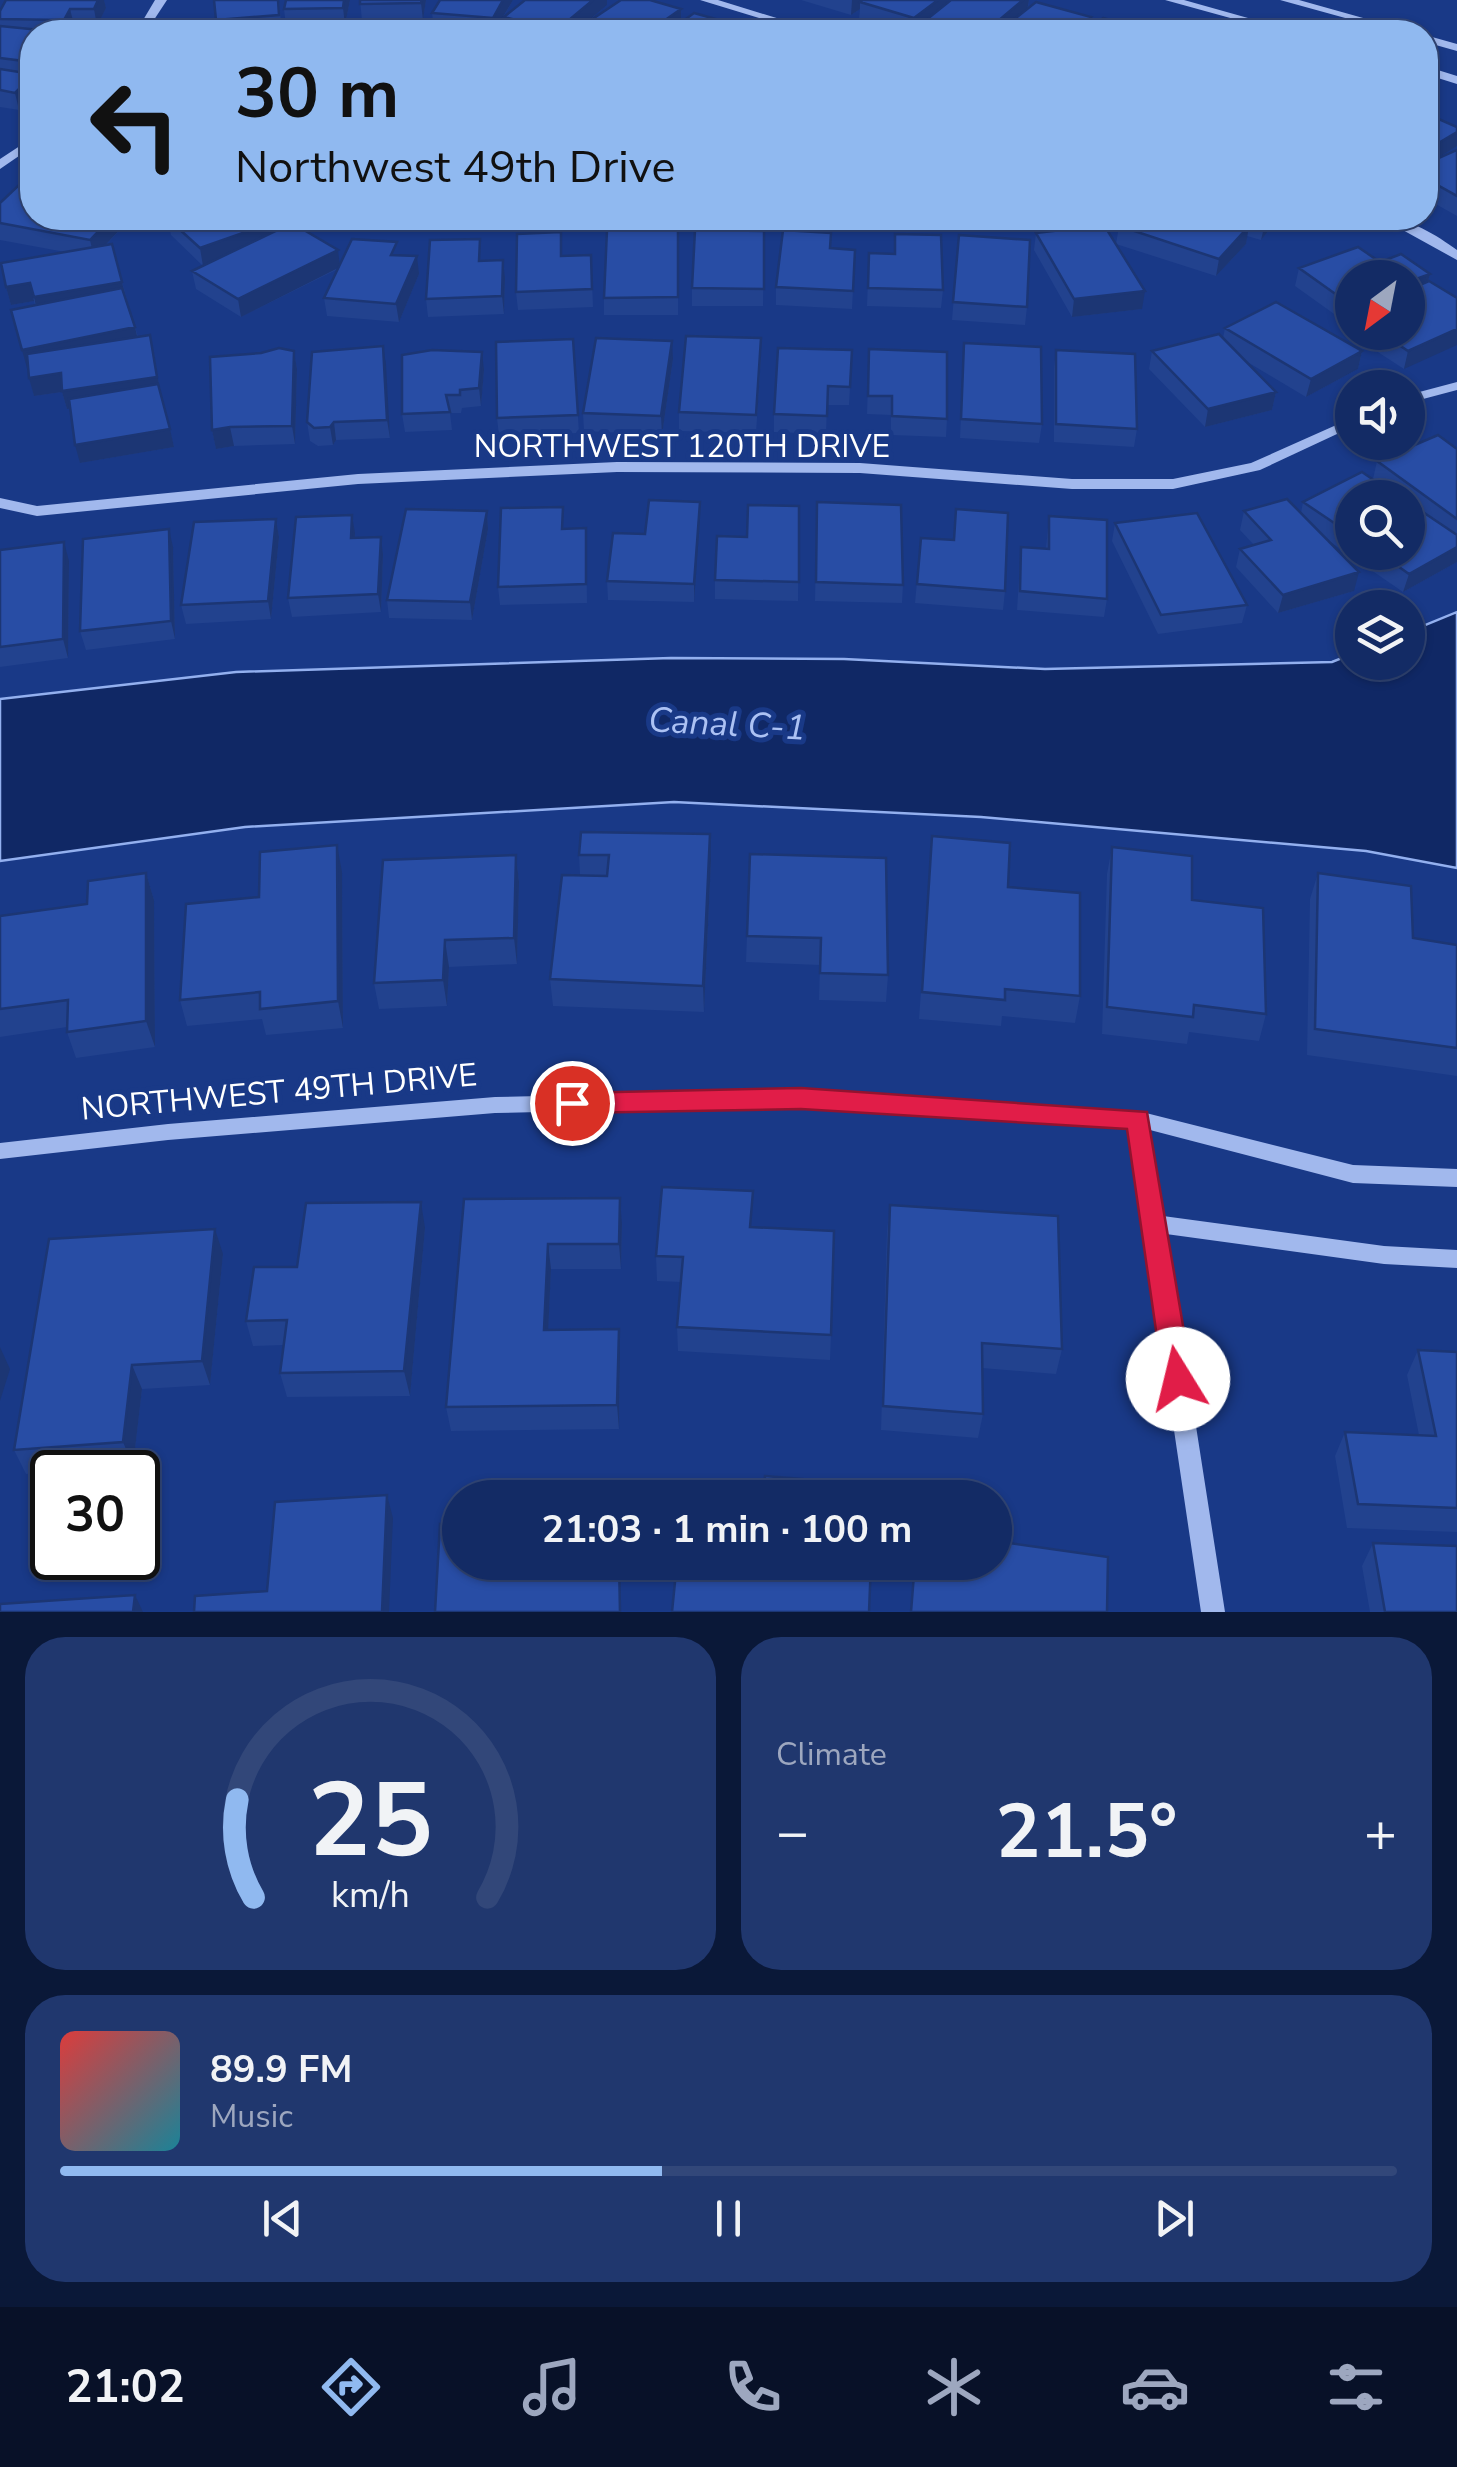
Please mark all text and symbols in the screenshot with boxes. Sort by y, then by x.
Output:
text: 30 m [235,46,399,142]
icon: left [70,60,200,190]
text: Northwest 49th Drive [235,137,676,198]
north arrow [1335,260,1425,350]
map controls [1335,260,1425,680]
button: sound [1335,370,1425,460]
street label: NORTHWEST 120TH DRIVE [474,425,890,468]
button: search [1335,480,1425,570]
button: layers [1335,590,1425,680]
water label: Canal C-1 [647,696,807,752]
street label: NORTHWEST 49TH DRIVE [79,1053,479,1131]
pin [530,1061,615,1146]
icon: arrive [545,1076,600,1131]
position arrow [1126,1327,1230,1431]
speed limit sign: 30 [30,1450,160,1580]
text: 21:03 · 1 min · 100 m [542,1504,912,1555]
text: Climate [776,1733,887,1776]
text: 25 [308,1750,433,1892]
text: 21.5° [995,1781,1178,1883]
text: − [776,1795,809,1870]
text: + [1364,1795,1397,1870]
text: km/h [331,1871,410,1920]
text: 89.9 FM [210,2044,352,2095]
text: Music [210,2095,293,2138]
icon: previous [255,2191,310,2246]
icon: pause [701,2191,756,2246]
icon: next [1147,2191,1202,2246]
icon: directions [316,2352,386,2422]
icon: music [517,2352,587,2422]
icon: phone [718,2352,788,2422]
icon: climate [919,2352,989,2422]
icon: car [1120,2352,1190,2422]
icon: filters [1321,2352,1391,2422]
text: 21:02 [66,2357,185,2418]

